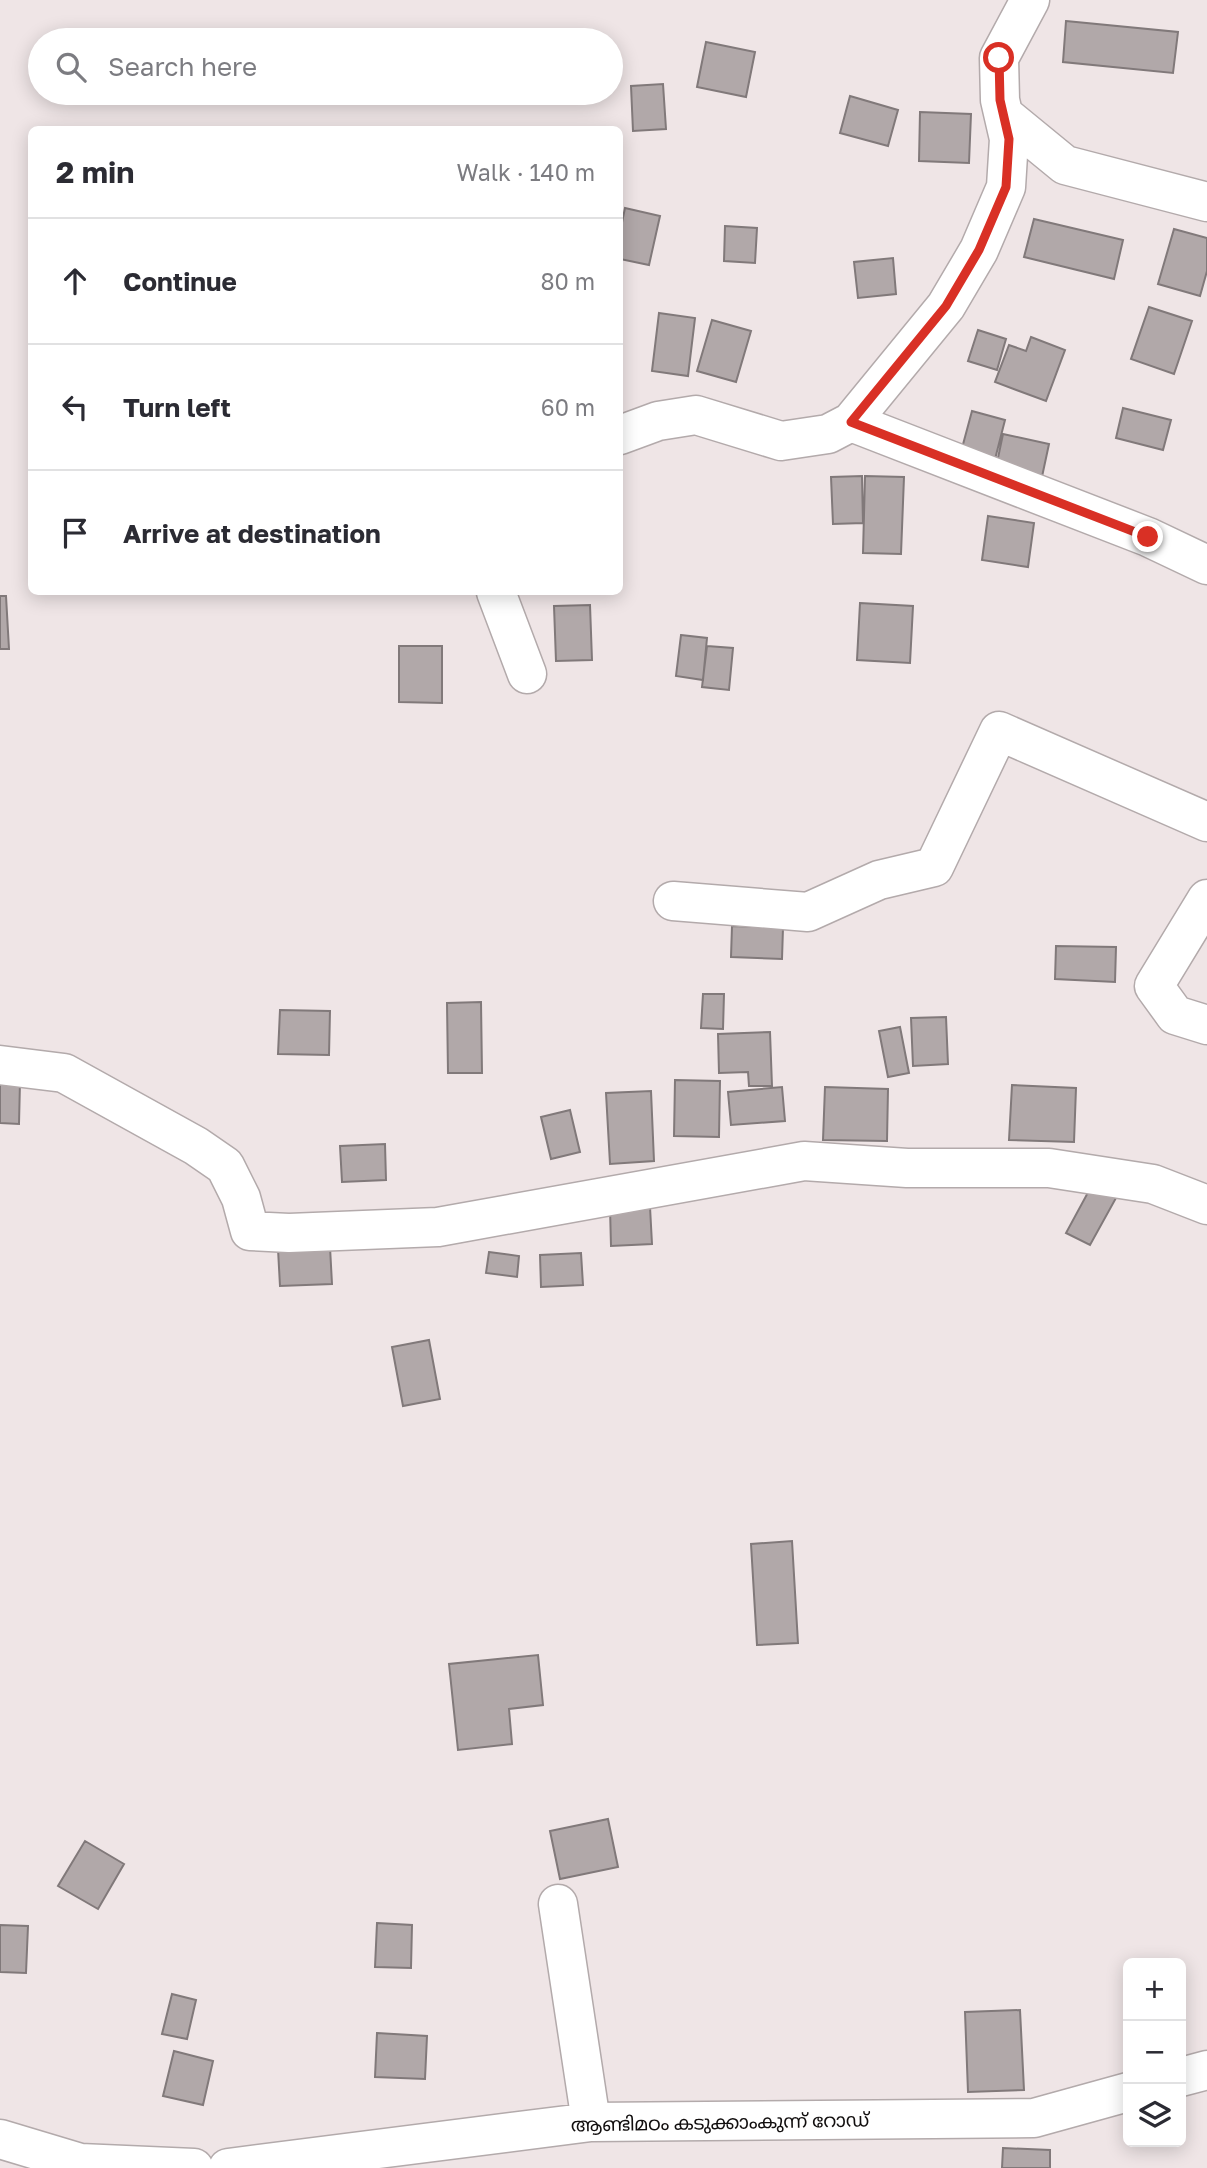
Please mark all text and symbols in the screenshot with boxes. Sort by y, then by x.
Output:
search box [28,28,623,105]
route start [983,42,1014,73]
icon: search [52,48,90,86]
text: Search here [108,51,257,82]
text: 2 min [56,154,134,190]
text: Walk · 140 m [457,158,595,186]
icon: ahead [56,262,94,300]
text: Continue [123,266,237,297]
text: 80 m [541,267,595,295]
icon: left [56,388,94,426]
text: Turn left [123,392,231,423]
text: 60 m [541,393,595,421]
icon: arrive [56,514,94,552]
text: Arrive at destination [123,518,381,549]
route end [1132,521,1163,552]
map controls [1123,1958,1186,2147]
button: + [1123,1958,1186,2021]
button: − [1123,2021,1186,2084]
button: layers [1123,2084,1186,2147]
street label: ആണ്ടിമഠം കടുക്കാംകുന്ന് റോഡ് [571,2107,871,2137]

